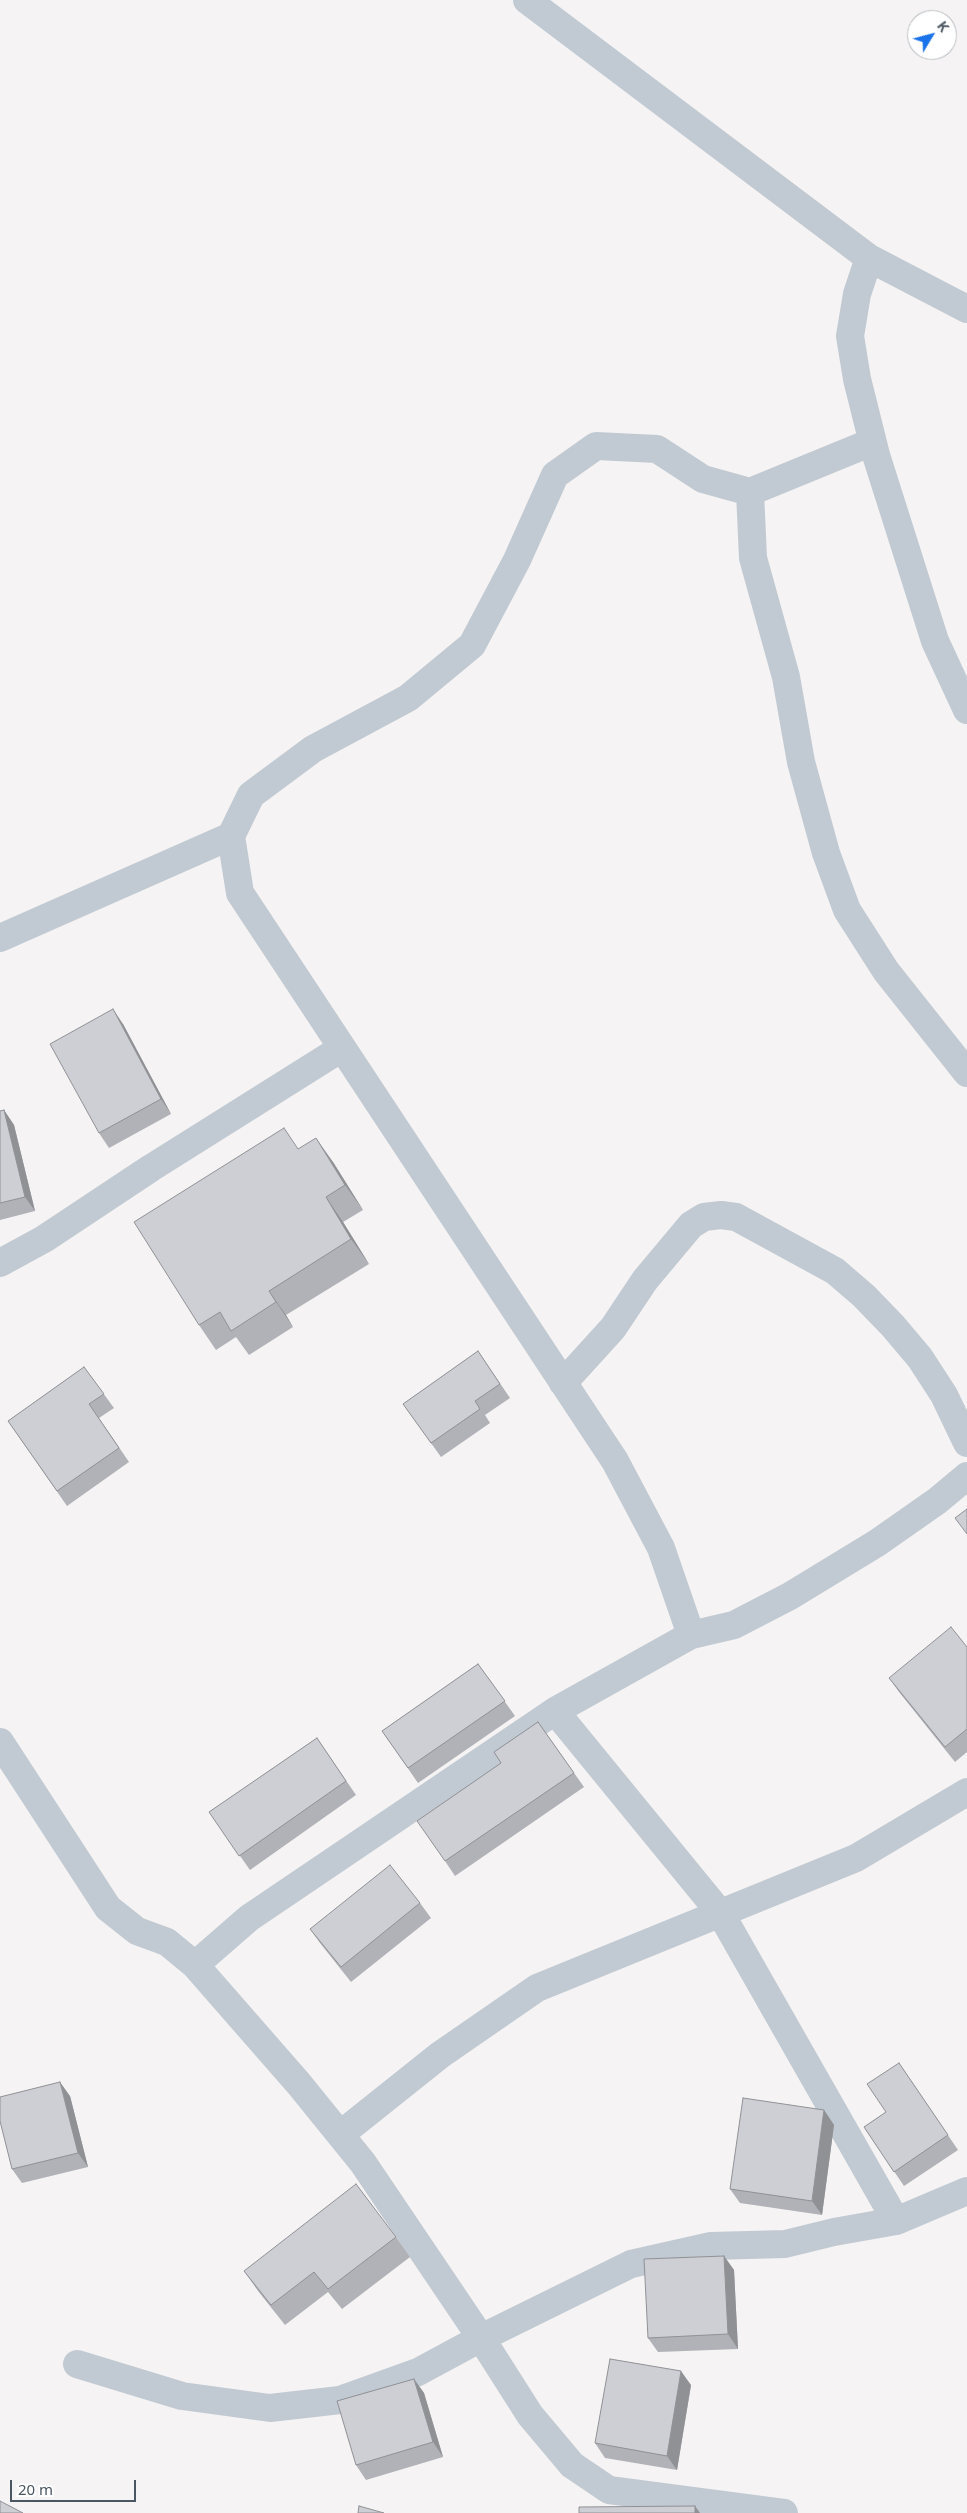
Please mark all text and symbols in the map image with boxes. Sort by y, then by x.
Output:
north arrow [907,10,957,60]
text: K [933,17,954,36]
scale bar [12,2470,139,2502]
text: 20 m [18,2479,53,2499]

